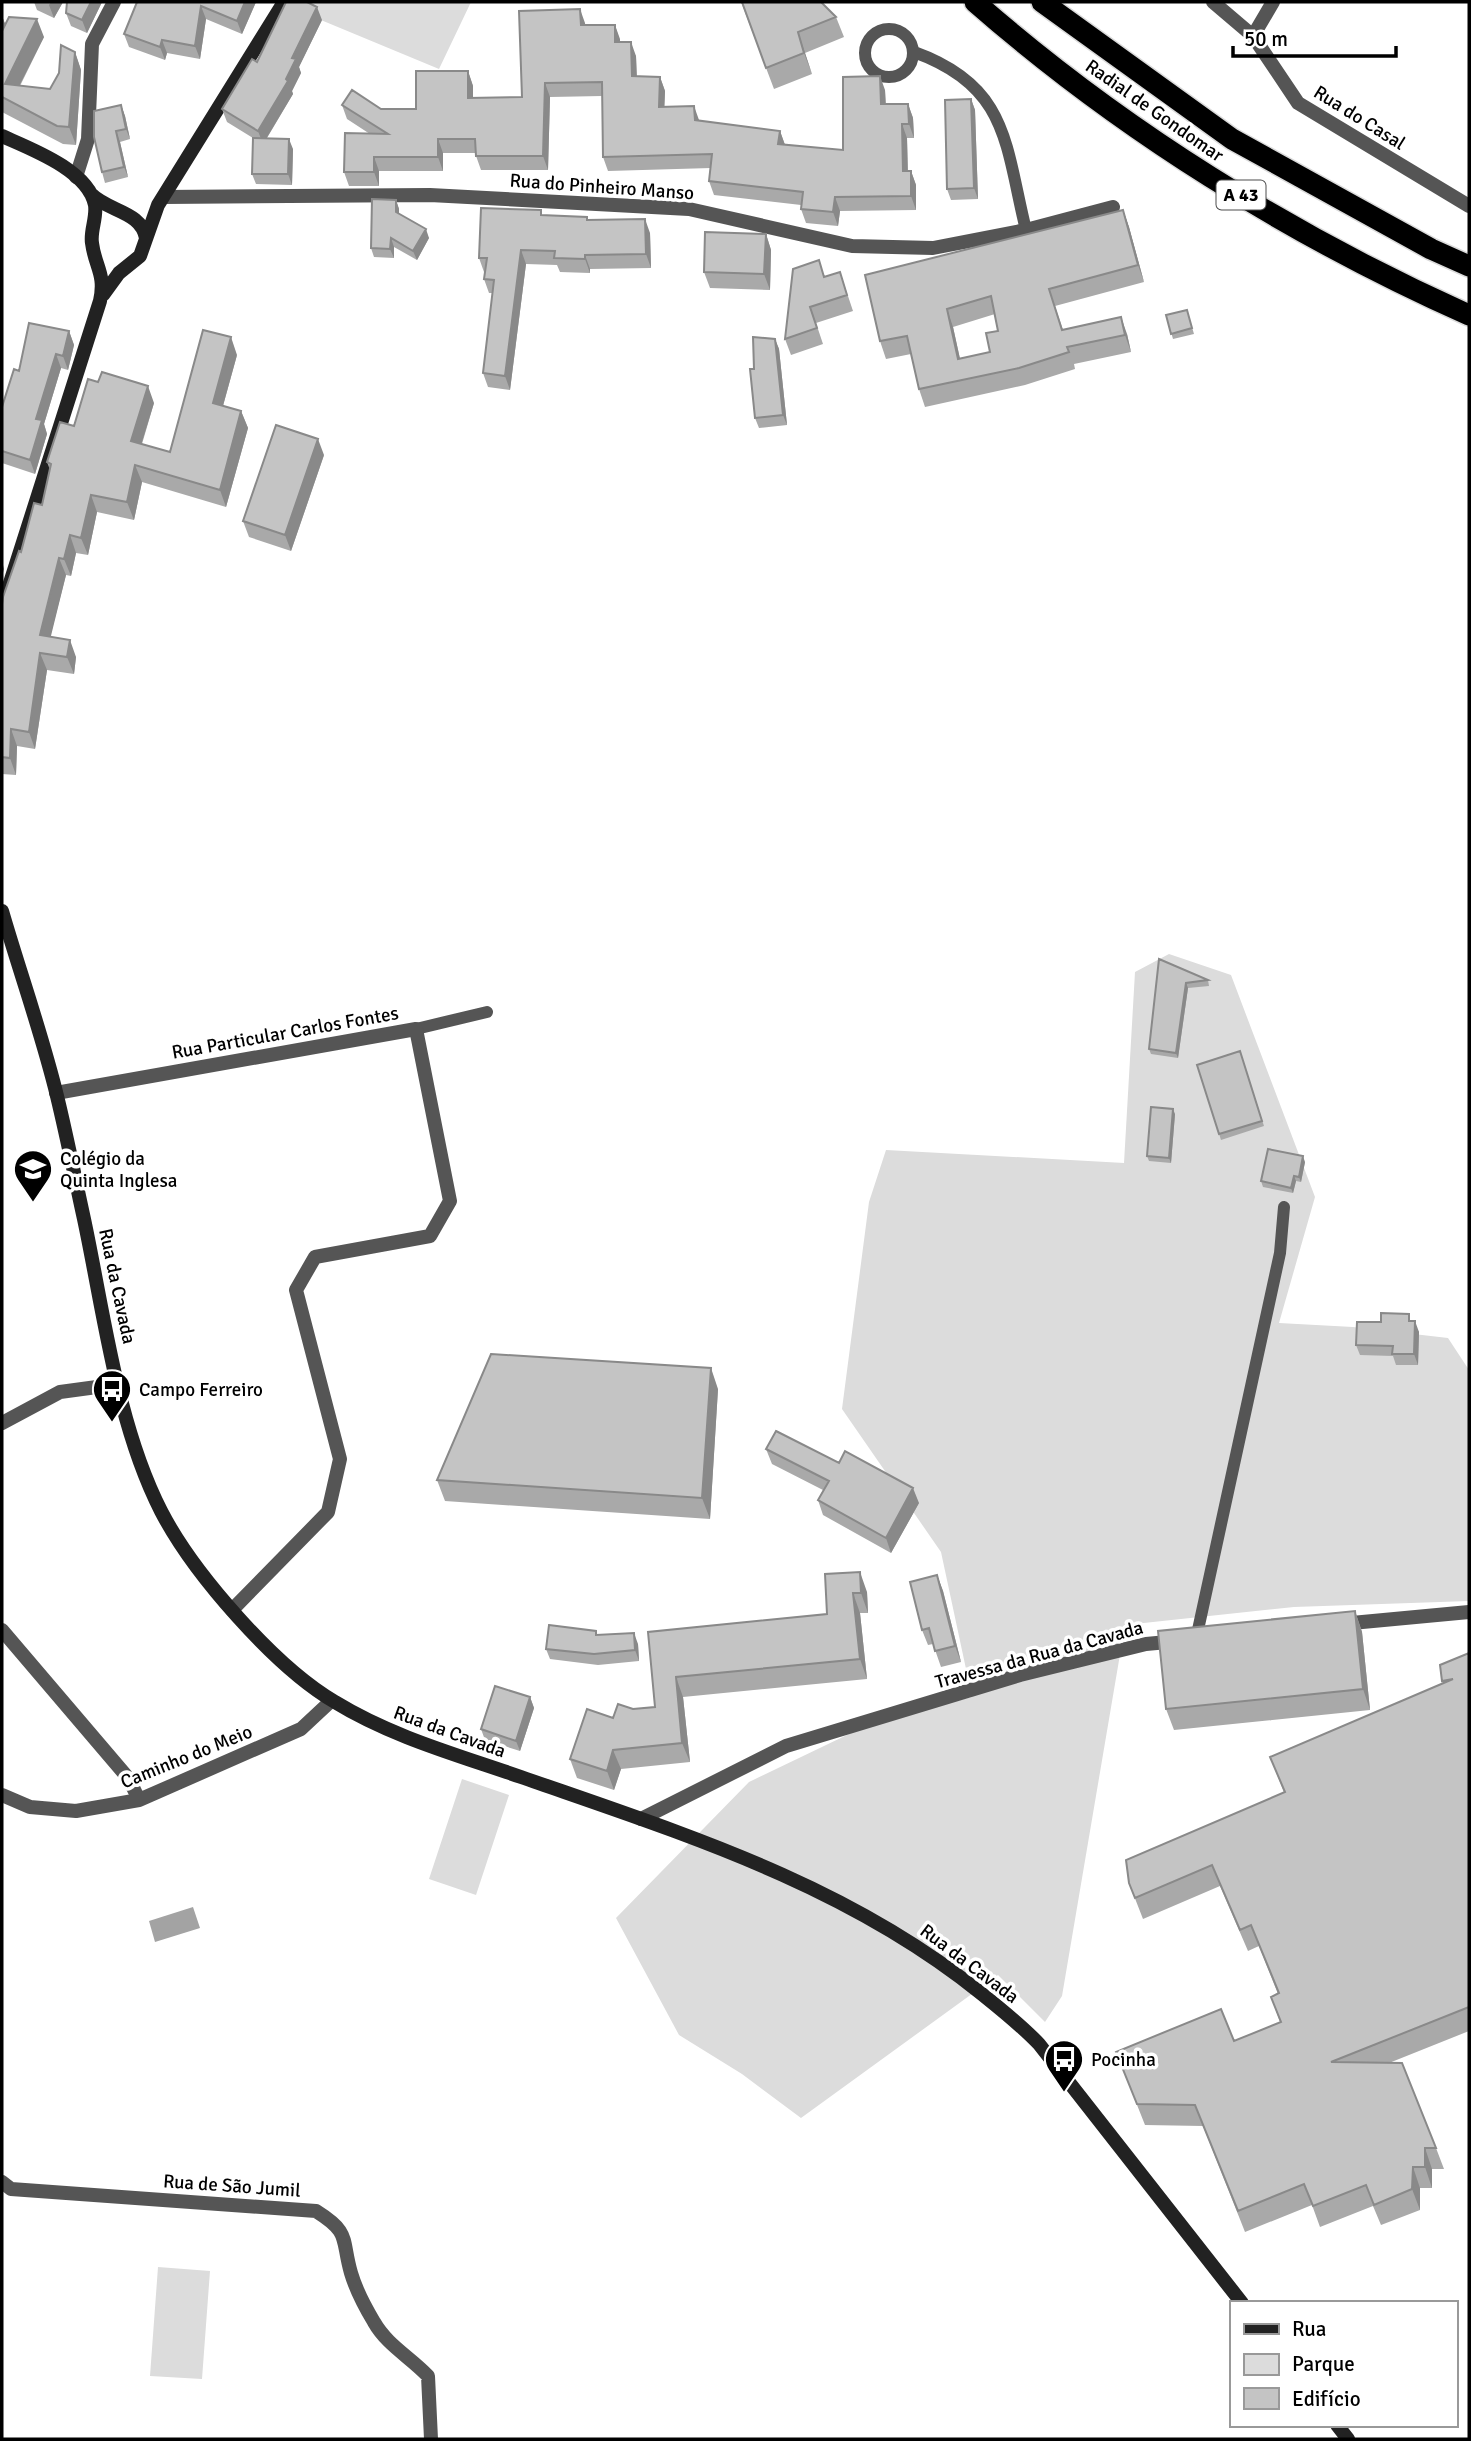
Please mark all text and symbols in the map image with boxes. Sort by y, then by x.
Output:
scale bar [1233,14,1396,58]
text: 50 m [1244,26,1288,52]
street label: Radial de Gondomar [1081,54,1228,167]
street label: Rua do Casal [1309,80,1410,156]
street label: Rua do Pinheiro Manso [509,169,695,205]
road number: A 43 [1216,180,1266,210]
street label: Rua Particular Carlos Fontes [170,1001,400,1065]
place label: Colégio da Quinta Inglesa [60,1147,178,1193]
school or university icon: Colégio da Quinta Inglesa [12,1148,54,1203]
street label: Rua da Cavada [93,1226,141,1346]
bus stop icon: Campo Ferreiro [91,1368,133,1423]
place label: Campo Ferreiro [139,1378,263,1402]
street label: Travessa da Rua da Cavada [933,1616,1146,1694]
street label: Rua da Cavada [390,1701,509,1763]
street label: Caminho do Meio [117,1720,256,1794]
street label: Rua da Cavada [915,1919,1024,2009]
bus stop icon: Pocinha [1043,2038,1085,2093]
place label: Pocinha [1091,2048,1156,2072]
street label: Rua de São Jumil [162,2169,302,2203]
legend [1230,2301,1457,2427]
text: Rua [1292,2316,1326,2342]
text: Parque [1292,2351,1355,2377]
text: Edifício [1292,2386,1361,2412]

